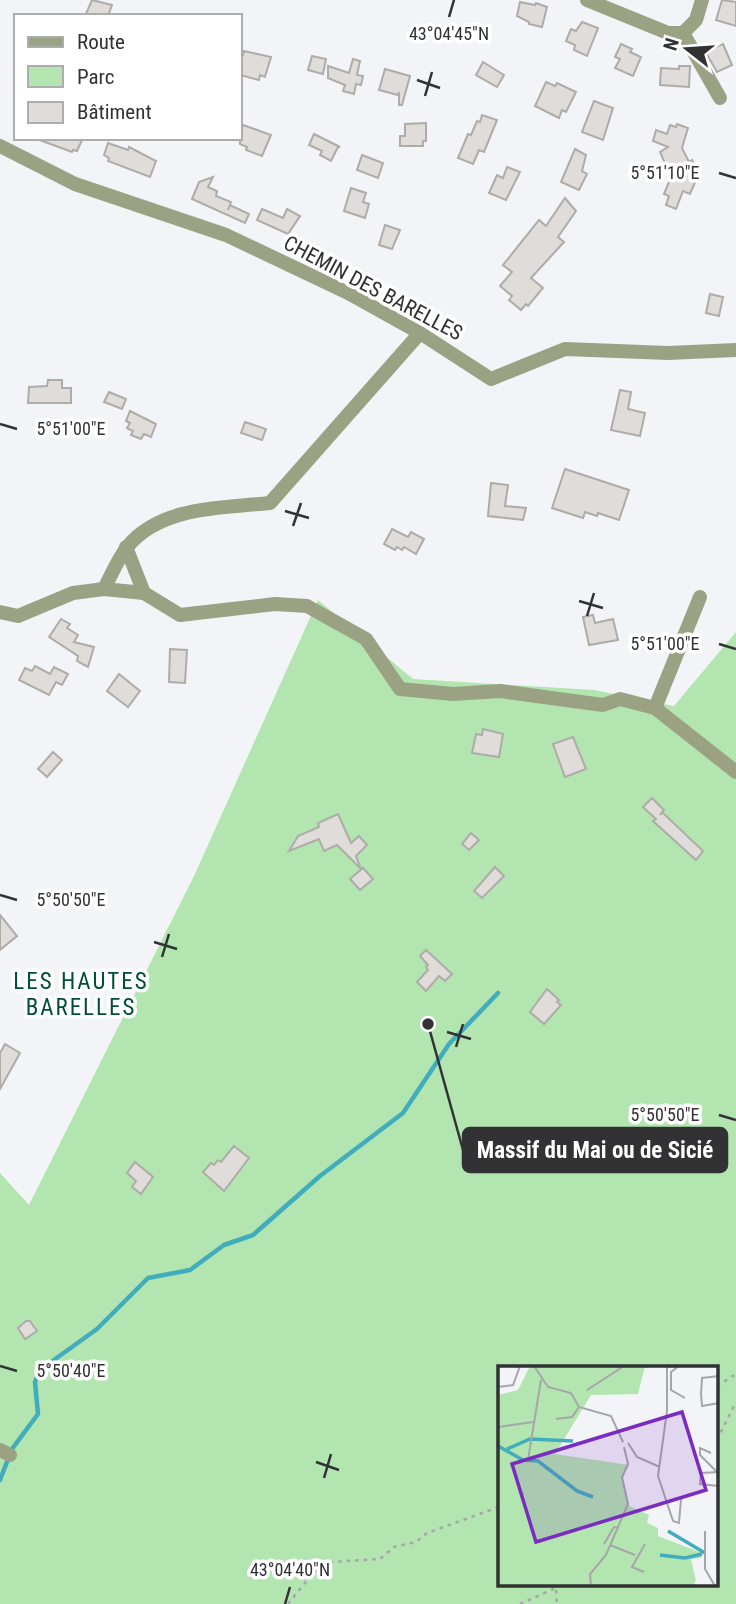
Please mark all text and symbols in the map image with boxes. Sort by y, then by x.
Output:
legend [14,14,242,140]
north arrow [652,14,722,84]
text: 43°04'45"N [409,23,489,44]
text: Route [77,30,125,54]
text: N [659,35,684,53]
text: Parc [77,65,115,89]
text: Bâtiment [77,100,152,124]
text: 5°51'10"E [630,162,700,183]
street label: CHEMIN DES BARELLES [280,231,467,345]
text: 5°51'00"E [36,418,106,439]
text: 5°51'00"E [630,633,700,654]
text: 5°50'50"E [36,889,106,910]
district label: LES HAUTES BARELLES [13,968,149,1021]
text: 5°50'50"E [630,1104,700,1125]
callout: Massif du Mai ou de Sicié [463,1128,727,1172]
text: Massif du Mai ou de Sicié [477,1137,713,1164]
text: 5°50'40"E [36,1360,106,1381]
inset map [498,1366,718,1586]
text: 43°04'40"N [250,1559,330,1580]

